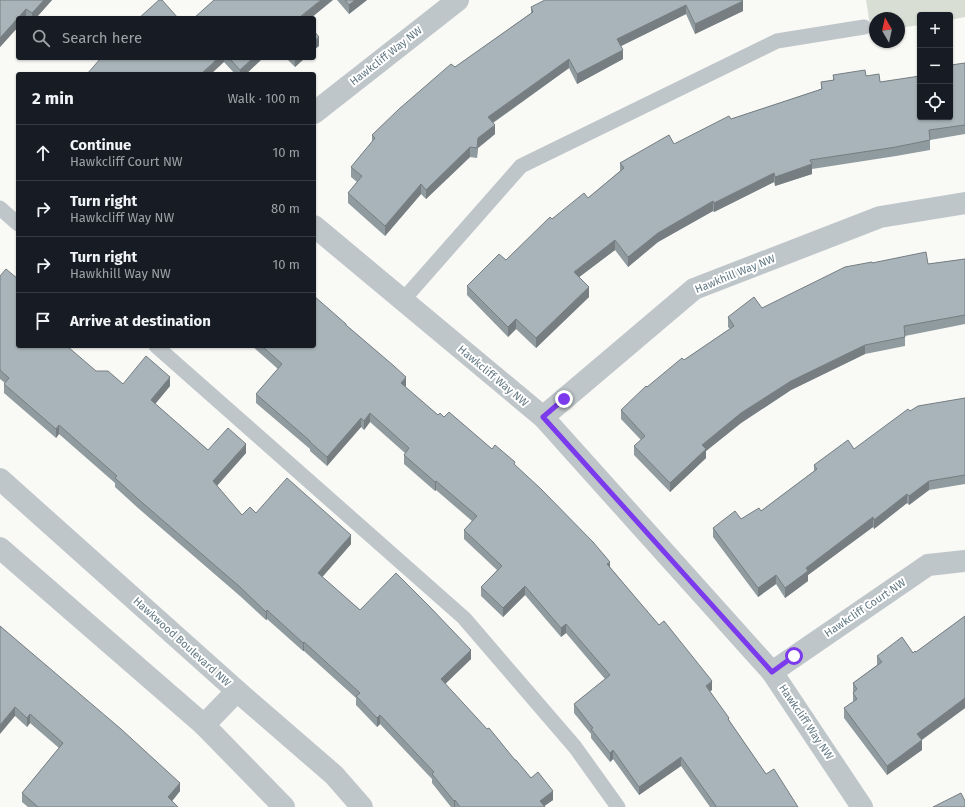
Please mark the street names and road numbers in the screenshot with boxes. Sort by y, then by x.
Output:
street label: Hawkcliff Way NW [347,24,425,88]
street label: Hawkhill Way NW [693,252,777,296]
street label: Hawkcliff Way NW [455,343,531,409]
street label: Hawkcliff Court NW [822,576,908,640]
street label: Hawkwood Boulevard NW [130,595,234,689]
street label: Hawkcliff Way NW [776,682,836,762]

